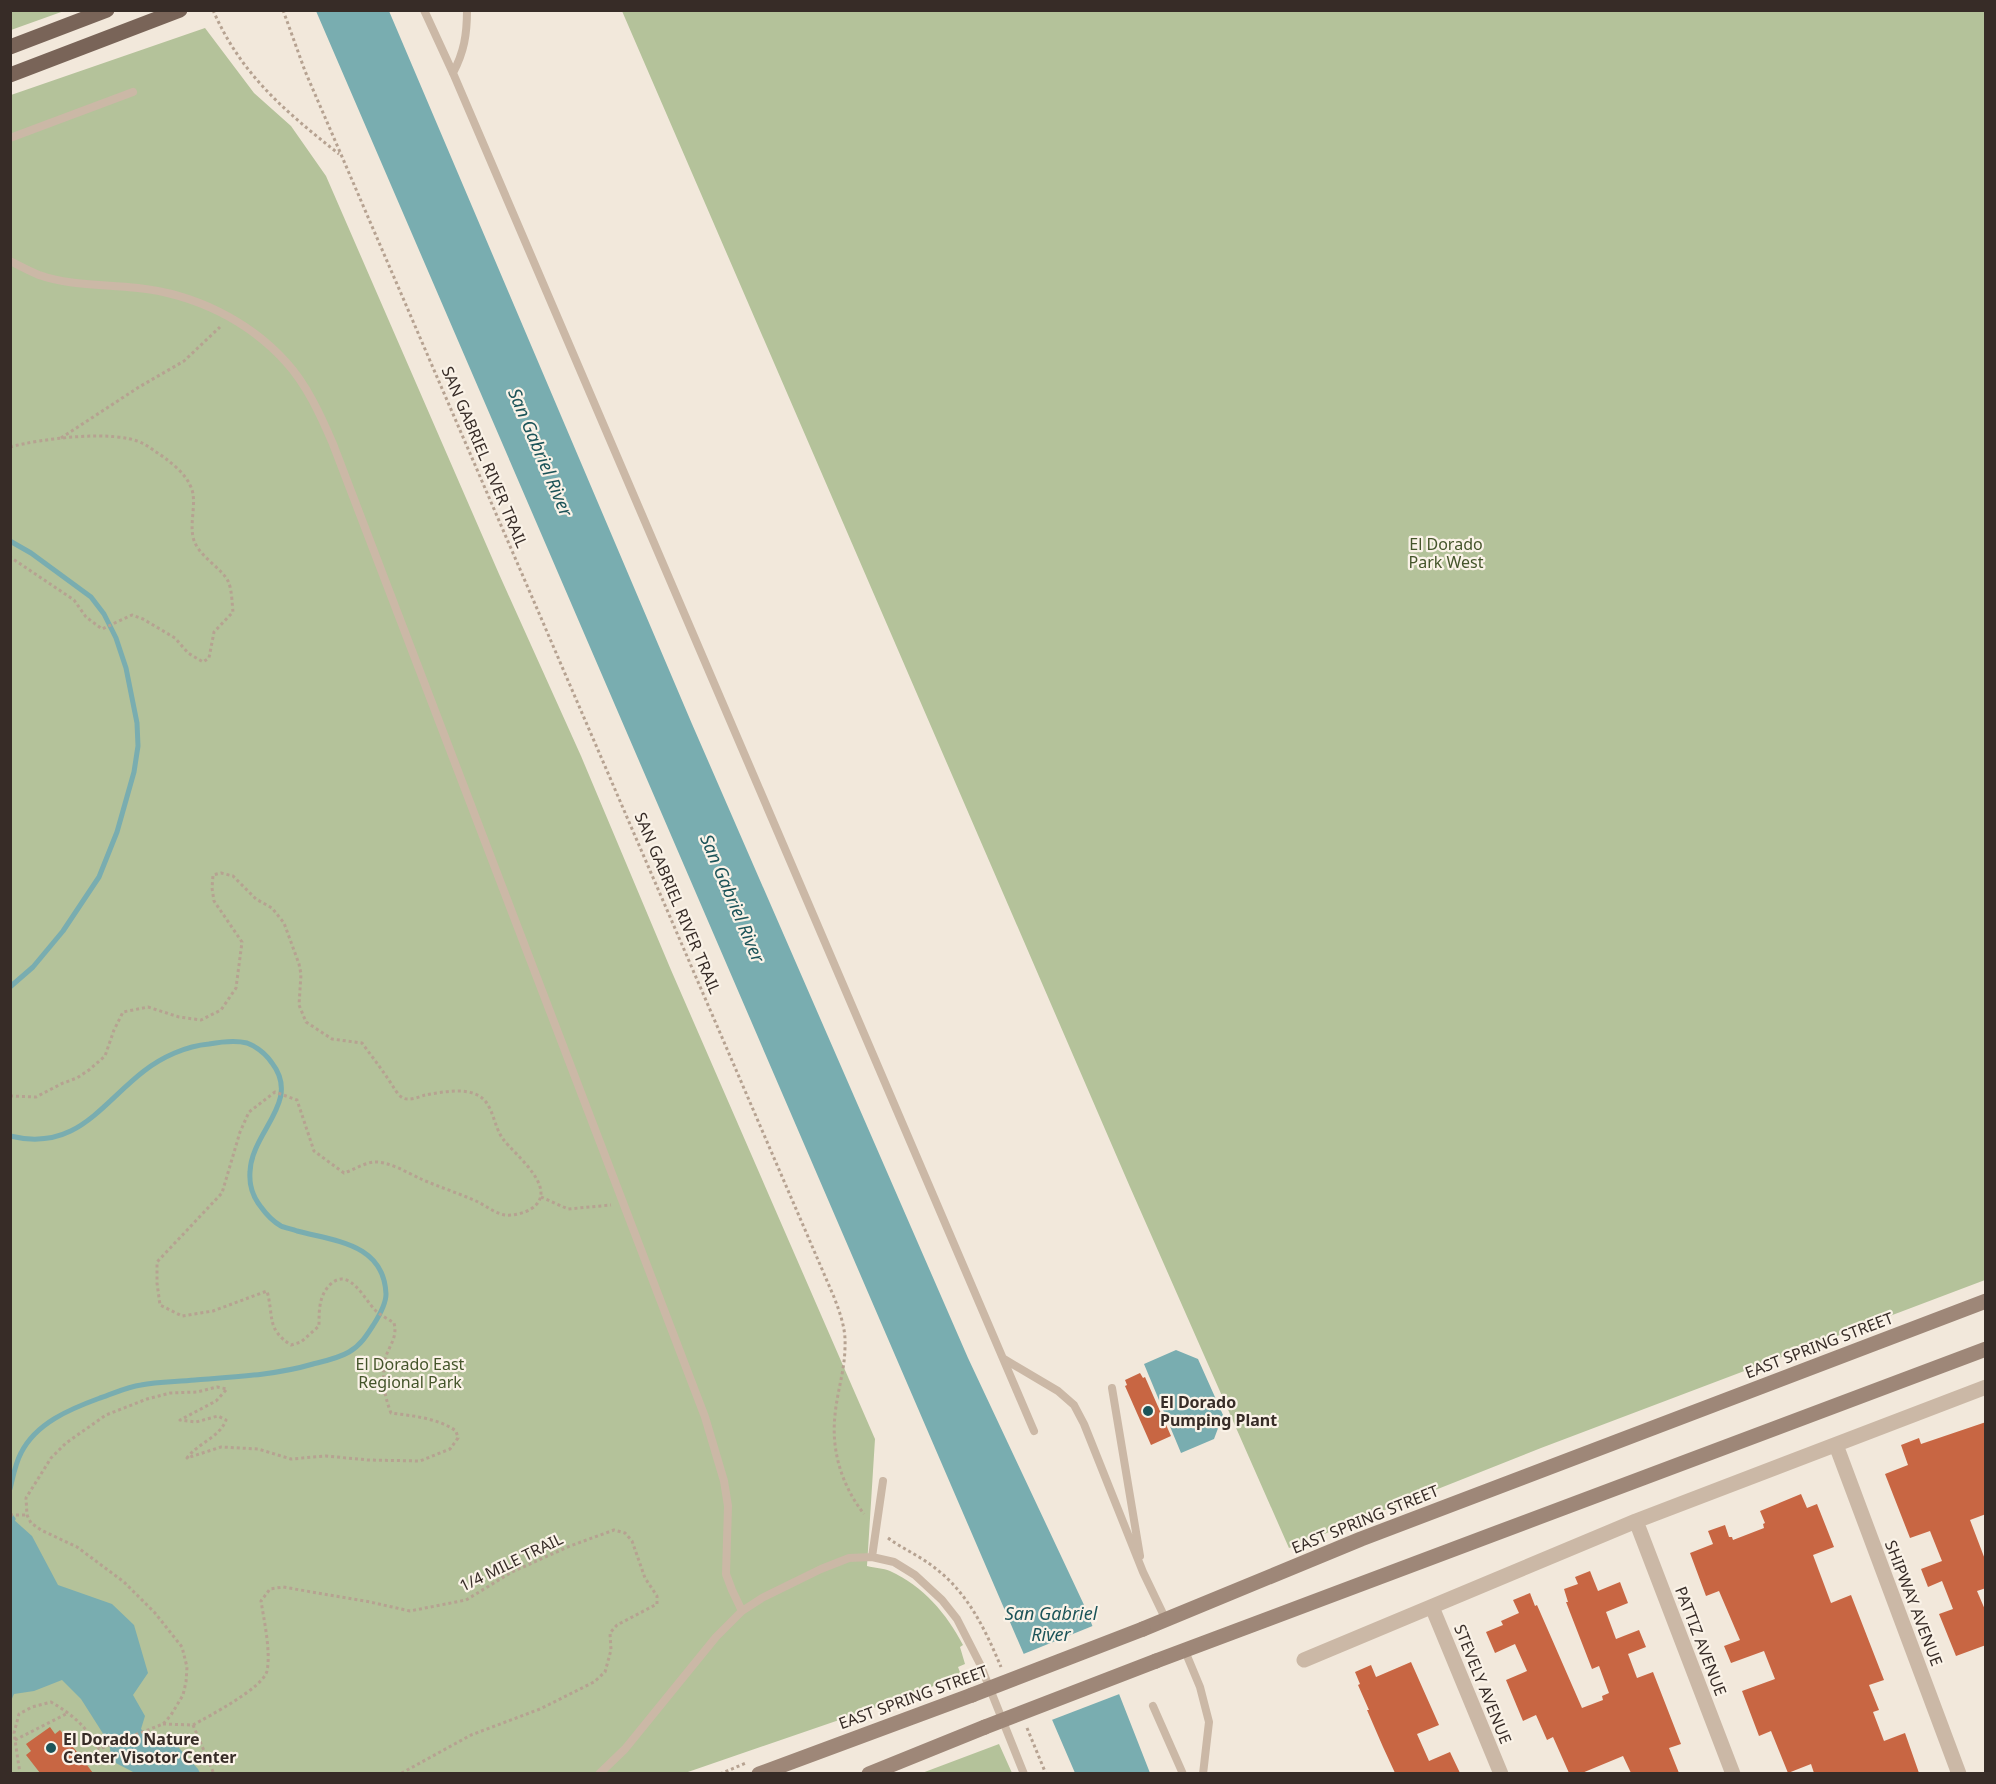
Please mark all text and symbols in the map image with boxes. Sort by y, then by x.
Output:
street label: SAN GABRIEL RIVER TRAIL [437,363,533,551]
water label: San Gabriel River [503,384,579,520]
park label: El Dorado Park West [1409,533,1484,573]
street label: SAN GABRIEL RIVER TRAIL [630,809,726,997]
water label: San Gabriel River [695,830,771,966]
street label: EAST SPRING STREET [1742,1307,1896,1383]
park label: El Dorado East Regional Park [356,1353,465,1393]
place label: El Dorado Pumping Plant [1160,1391,1277,1431]
marker: El Dorado Pumping Plant [1141,1404,1155,1418]
street label: EAST SPRING STREET [1288,1479,1442,1559]
street label: 1/4 MILE TRAIL [456,1527,566,1597]
street label: SHIPWAY AVENUE [1880,1537,1948,1669]
street label: PATTIZ AVENUE [1670,1583,1732,1699]
water label: San Gabriel River [1005,1601,1098,1646]
street label: STEVELY AVENUE [1449,1621,1517,1747]
street label: EAST SPRING STREET [835,1660,991,1734]
place label: El Dorado Nature Center Visotor Center [63,1728,236,1768]
marker: El Dorado Nature Center Visotor Center [44,1741,58,1755]

